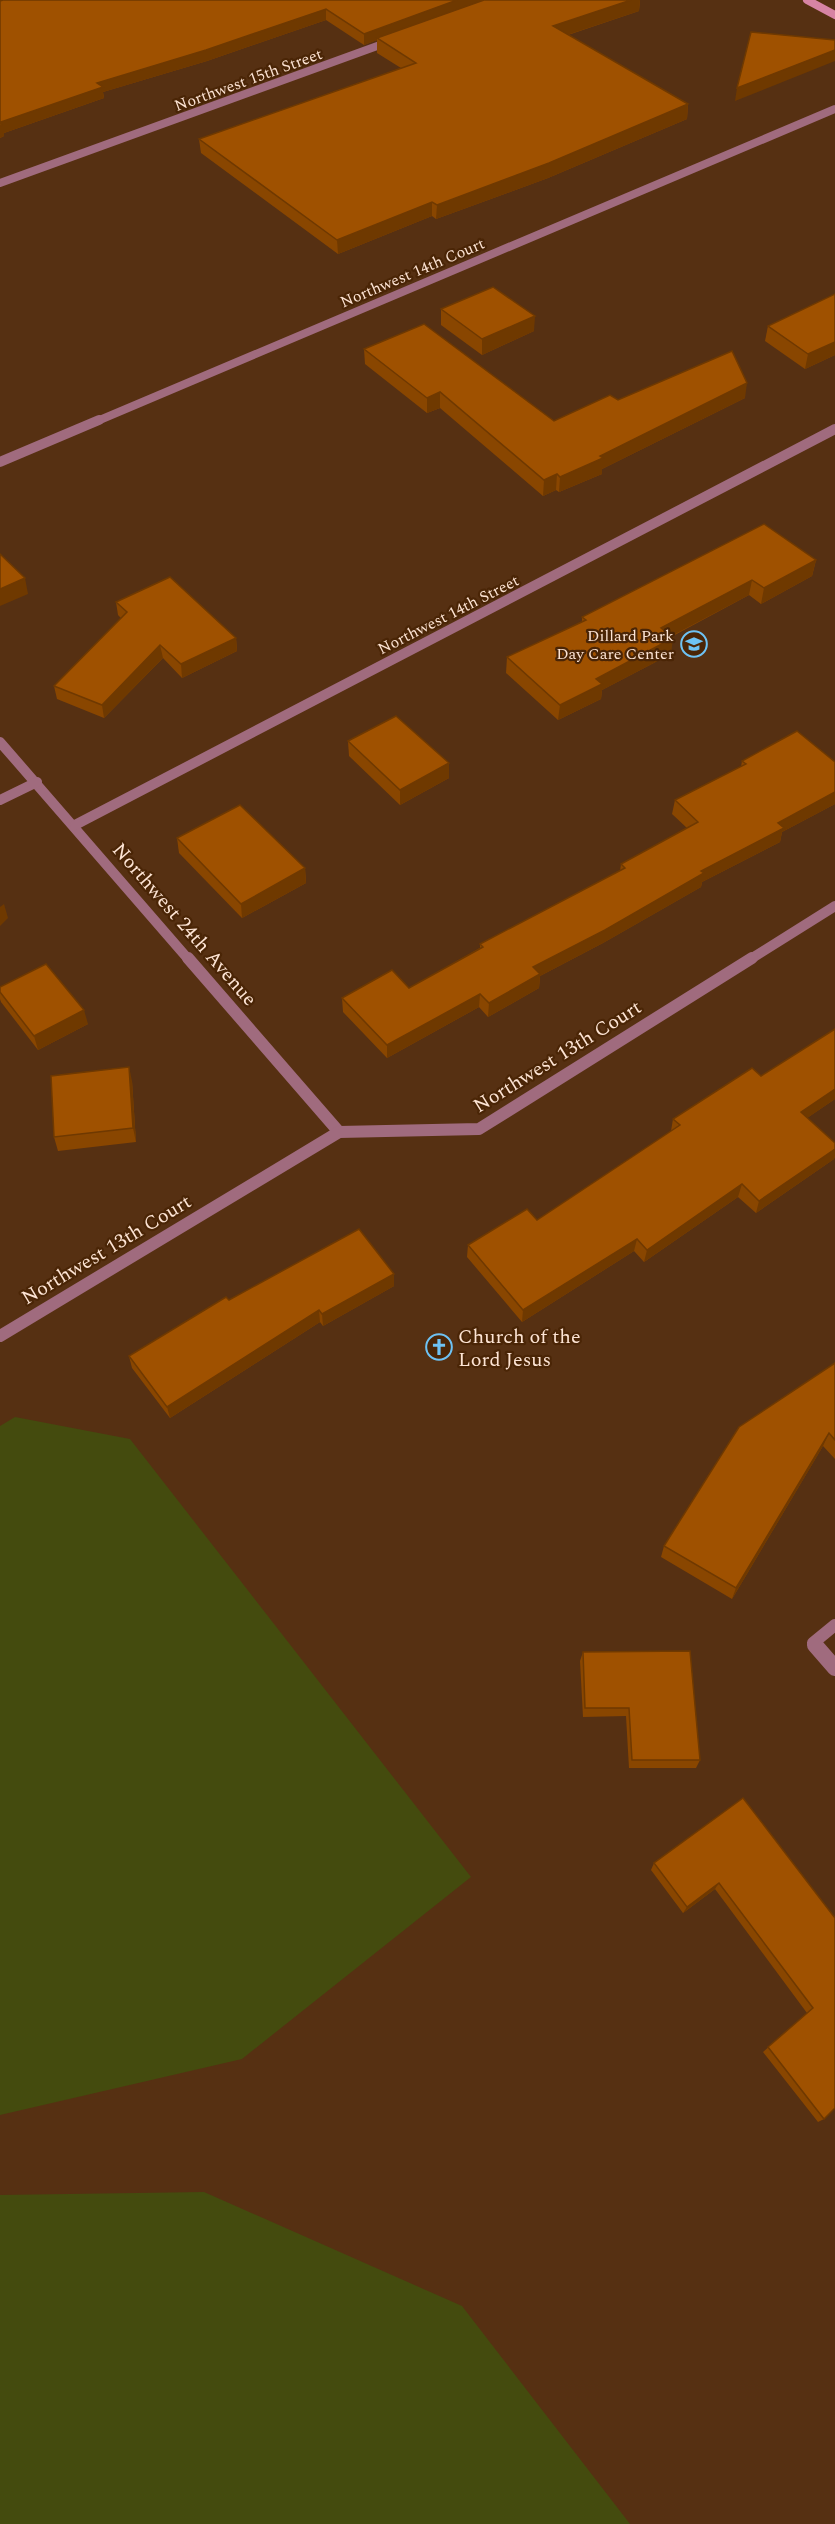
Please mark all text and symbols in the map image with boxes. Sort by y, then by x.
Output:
street label: Northwest 15th Street [171,42,326,118]
street label: Northwest 14th Court [336,231,489,314]
street label: Northwest 14th Street [374,569,524,661]
place label: Dillard Park Day Care Center [556,624,674,666]
school or university icon: Dillard Park Day Care Center [679,629,709,659]
street label: Northwest 24th Avenue [105,836,264,1013]
street label: Northwest 13th Court [467,993,648,1121]
street label: Northwest 13th Court [16,1187,197,1313]
place label: Church of the Lord Jesus [458,1322,581,1375]
church icon: Church of the Lord Jesus [424,1332,454,1362]

